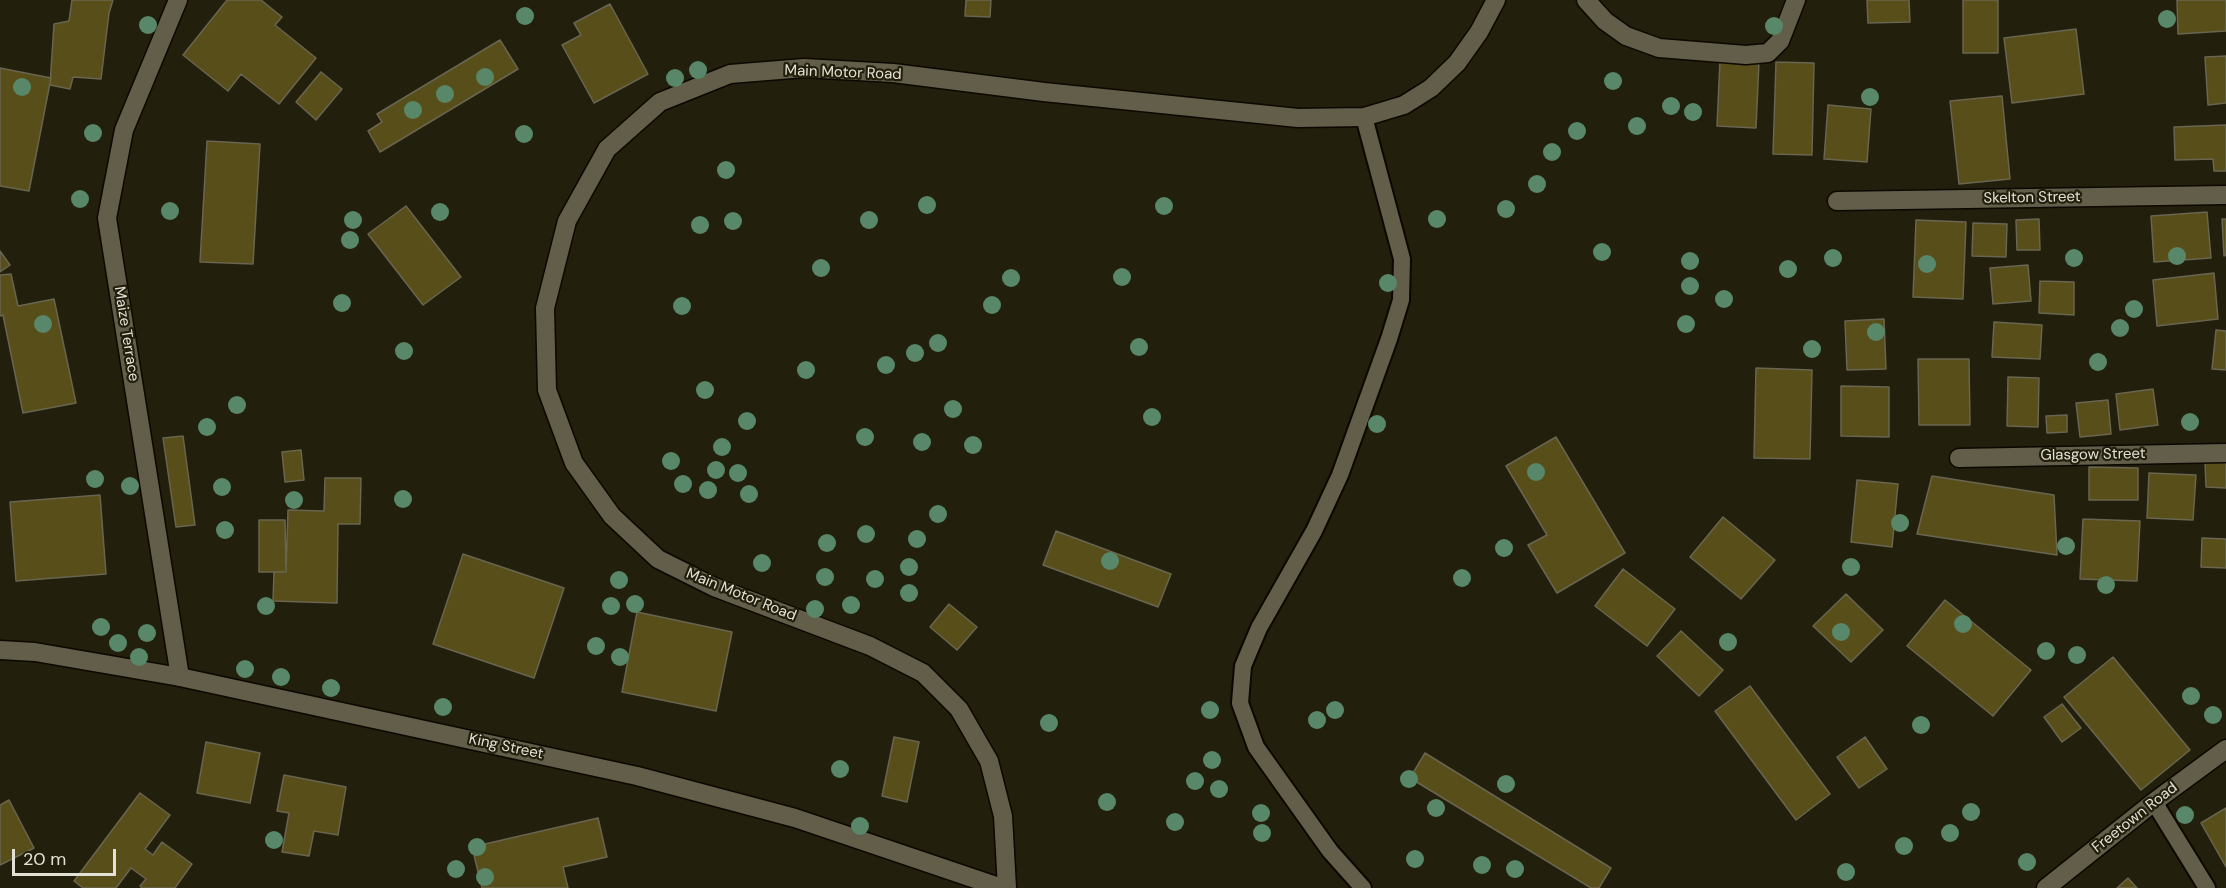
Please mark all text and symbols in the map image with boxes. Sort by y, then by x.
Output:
street label: Main Motor Road [784,62,902,84]
street label: Skelton Street [1983,188,2081,208]
street label: Maize Terrace [110,285,142,383]
street label: Glasgow Street [2040,445,2146,465]
street label: Main Motor Road [683,565,799,625]
street label: King Street [467,730,545,764]
street label: Freetown Road [2089,779,2181,857]
scale bar [15,837,118,875]
text: 20 m [23,847,66,871]

